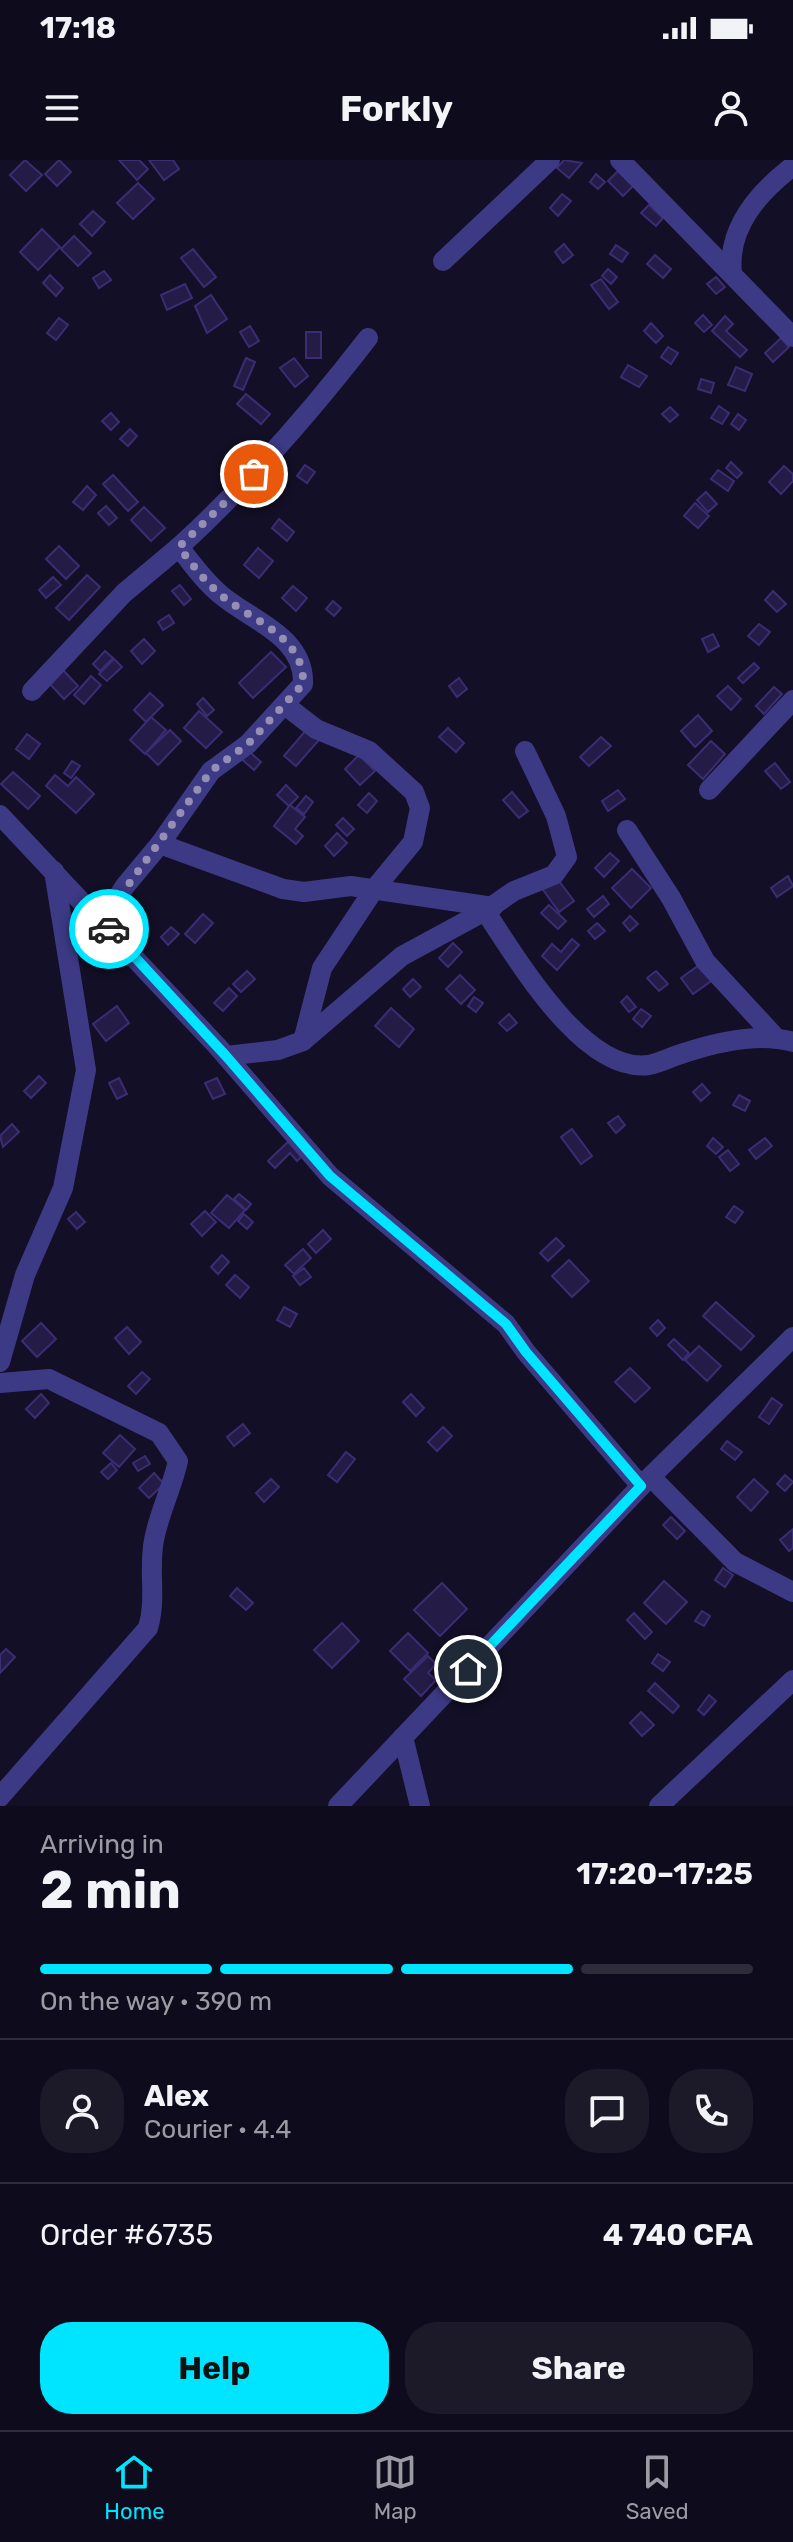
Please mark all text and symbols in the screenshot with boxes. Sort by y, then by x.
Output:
text: 17:18 [40,10,116,46]
icon: menu [40,86,84,130]
icon: person [709,86,753,130]
text: Forkly [340,87,453,130]
pin [220,440,288,508]
icon: bag [232,452,276,496]
courier [69,889,149,969]
icon: car [87,907,131,951]
pin [434,1635,502,1703]
icon: home [446,1647,490,1691]
text: Arriving in [40,1829,164,1860]
text: 17:20–17:25 [576,1856,753,1892]
text: 2 min [40,1859,181,1921]
text: On the way · 390 m [40,1986,272,2017]
button: person [40,2069,124,2153]
button: chat [565,2069,649,2153]
button: phone [669,2069,753,2153]
text: Alex [144,2078,209,2114]
text: Courier · 4.4 [144,2114,291,2145]
text: Order #6735 [40,2217,213,2253]
text: 4 740 CFA [603,2217,753,2253]
button: Help [40,2322,389,2414]
button: Share [405,2322,753,2414]
tab: Home [104,2450,165,2525]
tab: Map [373,2450,417,2525]
tab: Saved [626,2450,689,2525]

